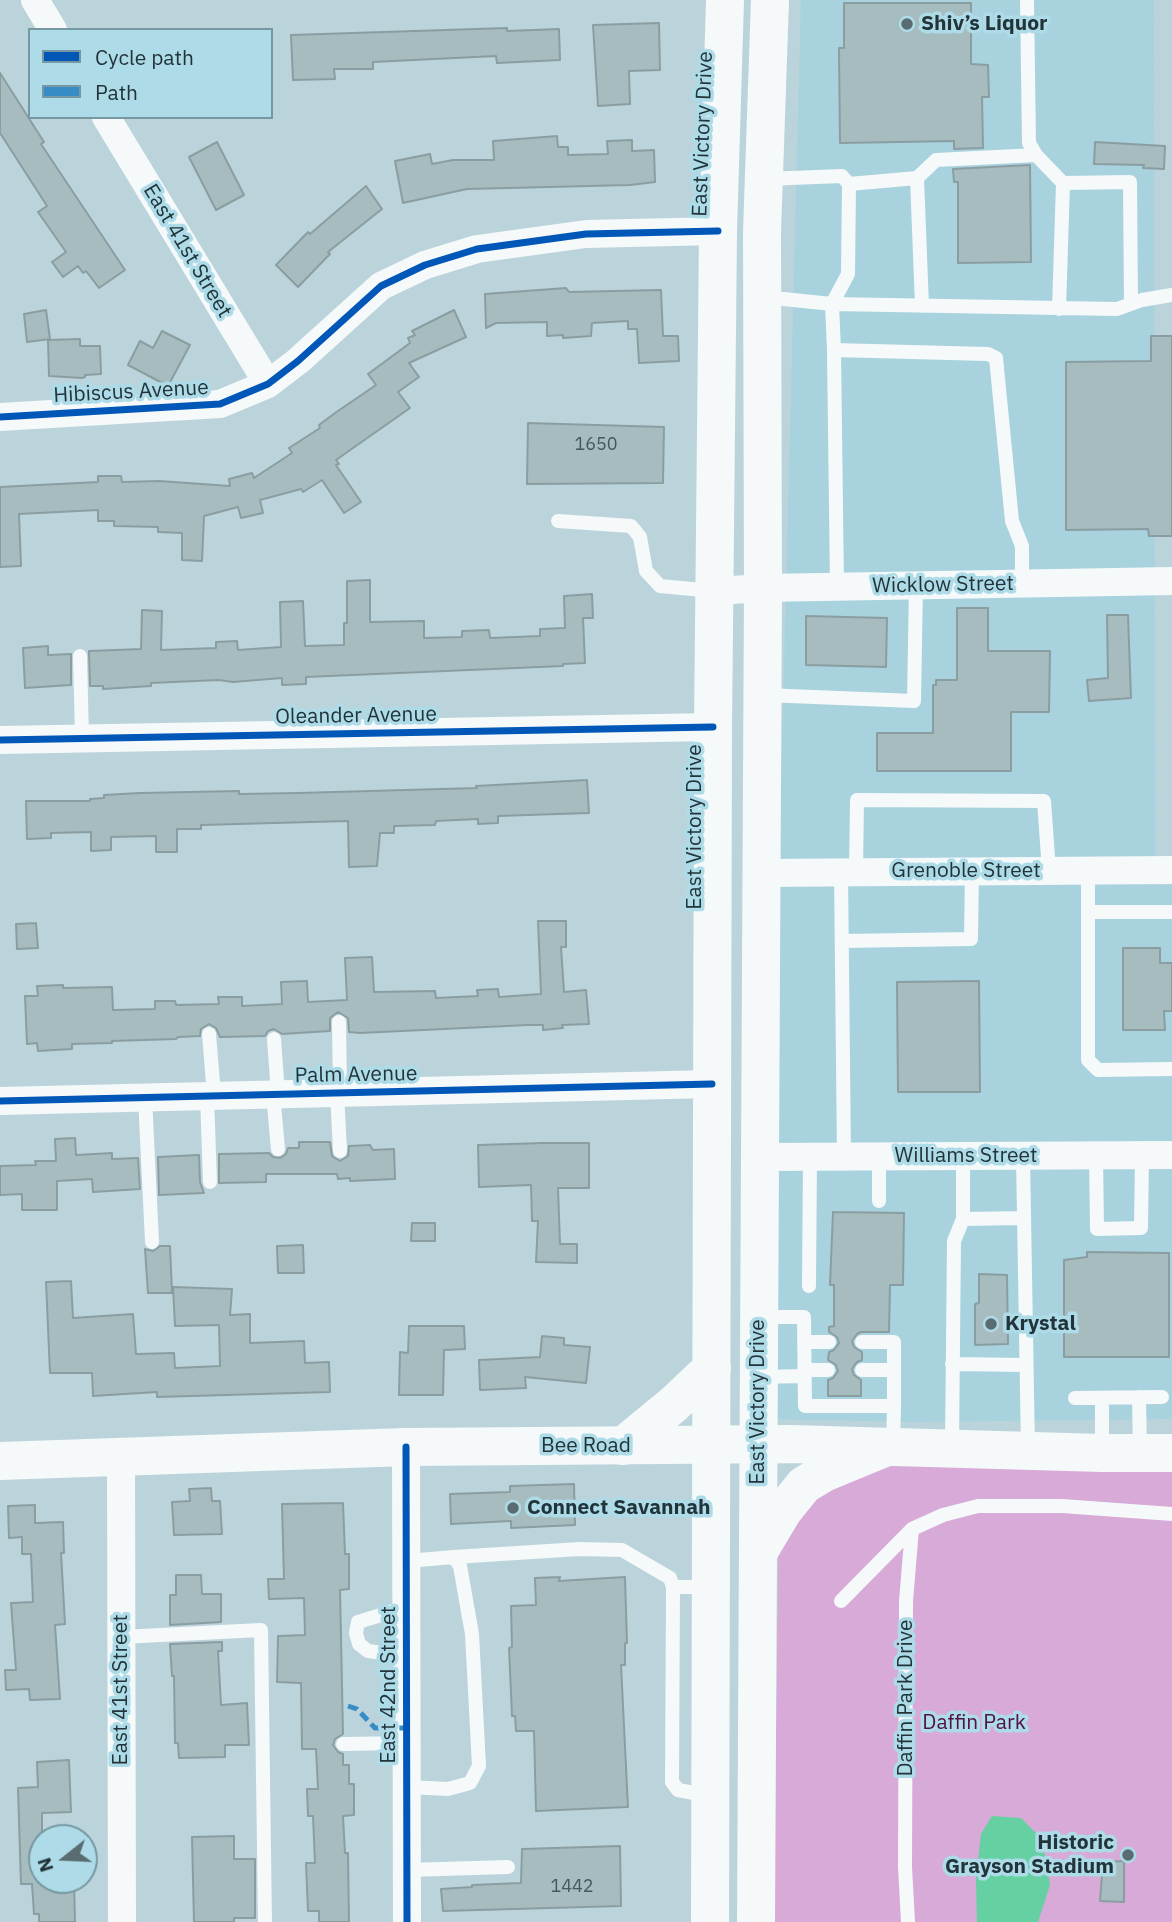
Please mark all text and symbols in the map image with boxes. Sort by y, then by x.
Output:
place label: Shiv’s Liquor [921,11,1048,37]
marker: Shiv’s Liquor [899,16,915,32]
legend [28,28,273,119]
text: Cycle path [95,43,194,71]
street label: East Victory Drive [688,51,718,217]
text: Path [95,78,138,106]
street label: East 41st Street [137,180,237,322]
street label: Hibiscus Avenue [53,375,209,409]
house number: 1650 [574,434,618,456]
street label: Wicklow Street [872,571,1014,599]
street label: Oleander Avenue [275,702,437,730]
street label: East Victory Drive [682,744,708,910]
street label: Grenoble Street [891,858,1041,884]
street label: Palm Avenue [294,1061,418,1089]
street label: Williams Street [895,1143,1037,1169]
place label: Krystal [1005,1311,1076,1337]
marker: Krystal [983,1316,999,1332]
street label: East Victory Drive [745,1319,771,1485]
street label: Bee Road [541,1433,631,1459]
place label: Connect Savannah [527,1495,711,1521]
marker: Connect Savannah [505,1500,521,1516]
street label: East 42nd Street [376,1606,402,1764]
street label: East 41st Street [108,1614,134,1766]
street label: Daffin Park Drive [893,1619,919,1777]
park label: Daffin Park [922,1710,1026,1736]
north arrow [28,1824,98,1894]
place label: Historic Grayson Stadium [945,1830,1114,1880]
marker: Historic Grayson Stadium [1120,1847,1136,1863]
text: N [31,1855,58,1875]
house number: 1442 [550,1876,594,1898]

